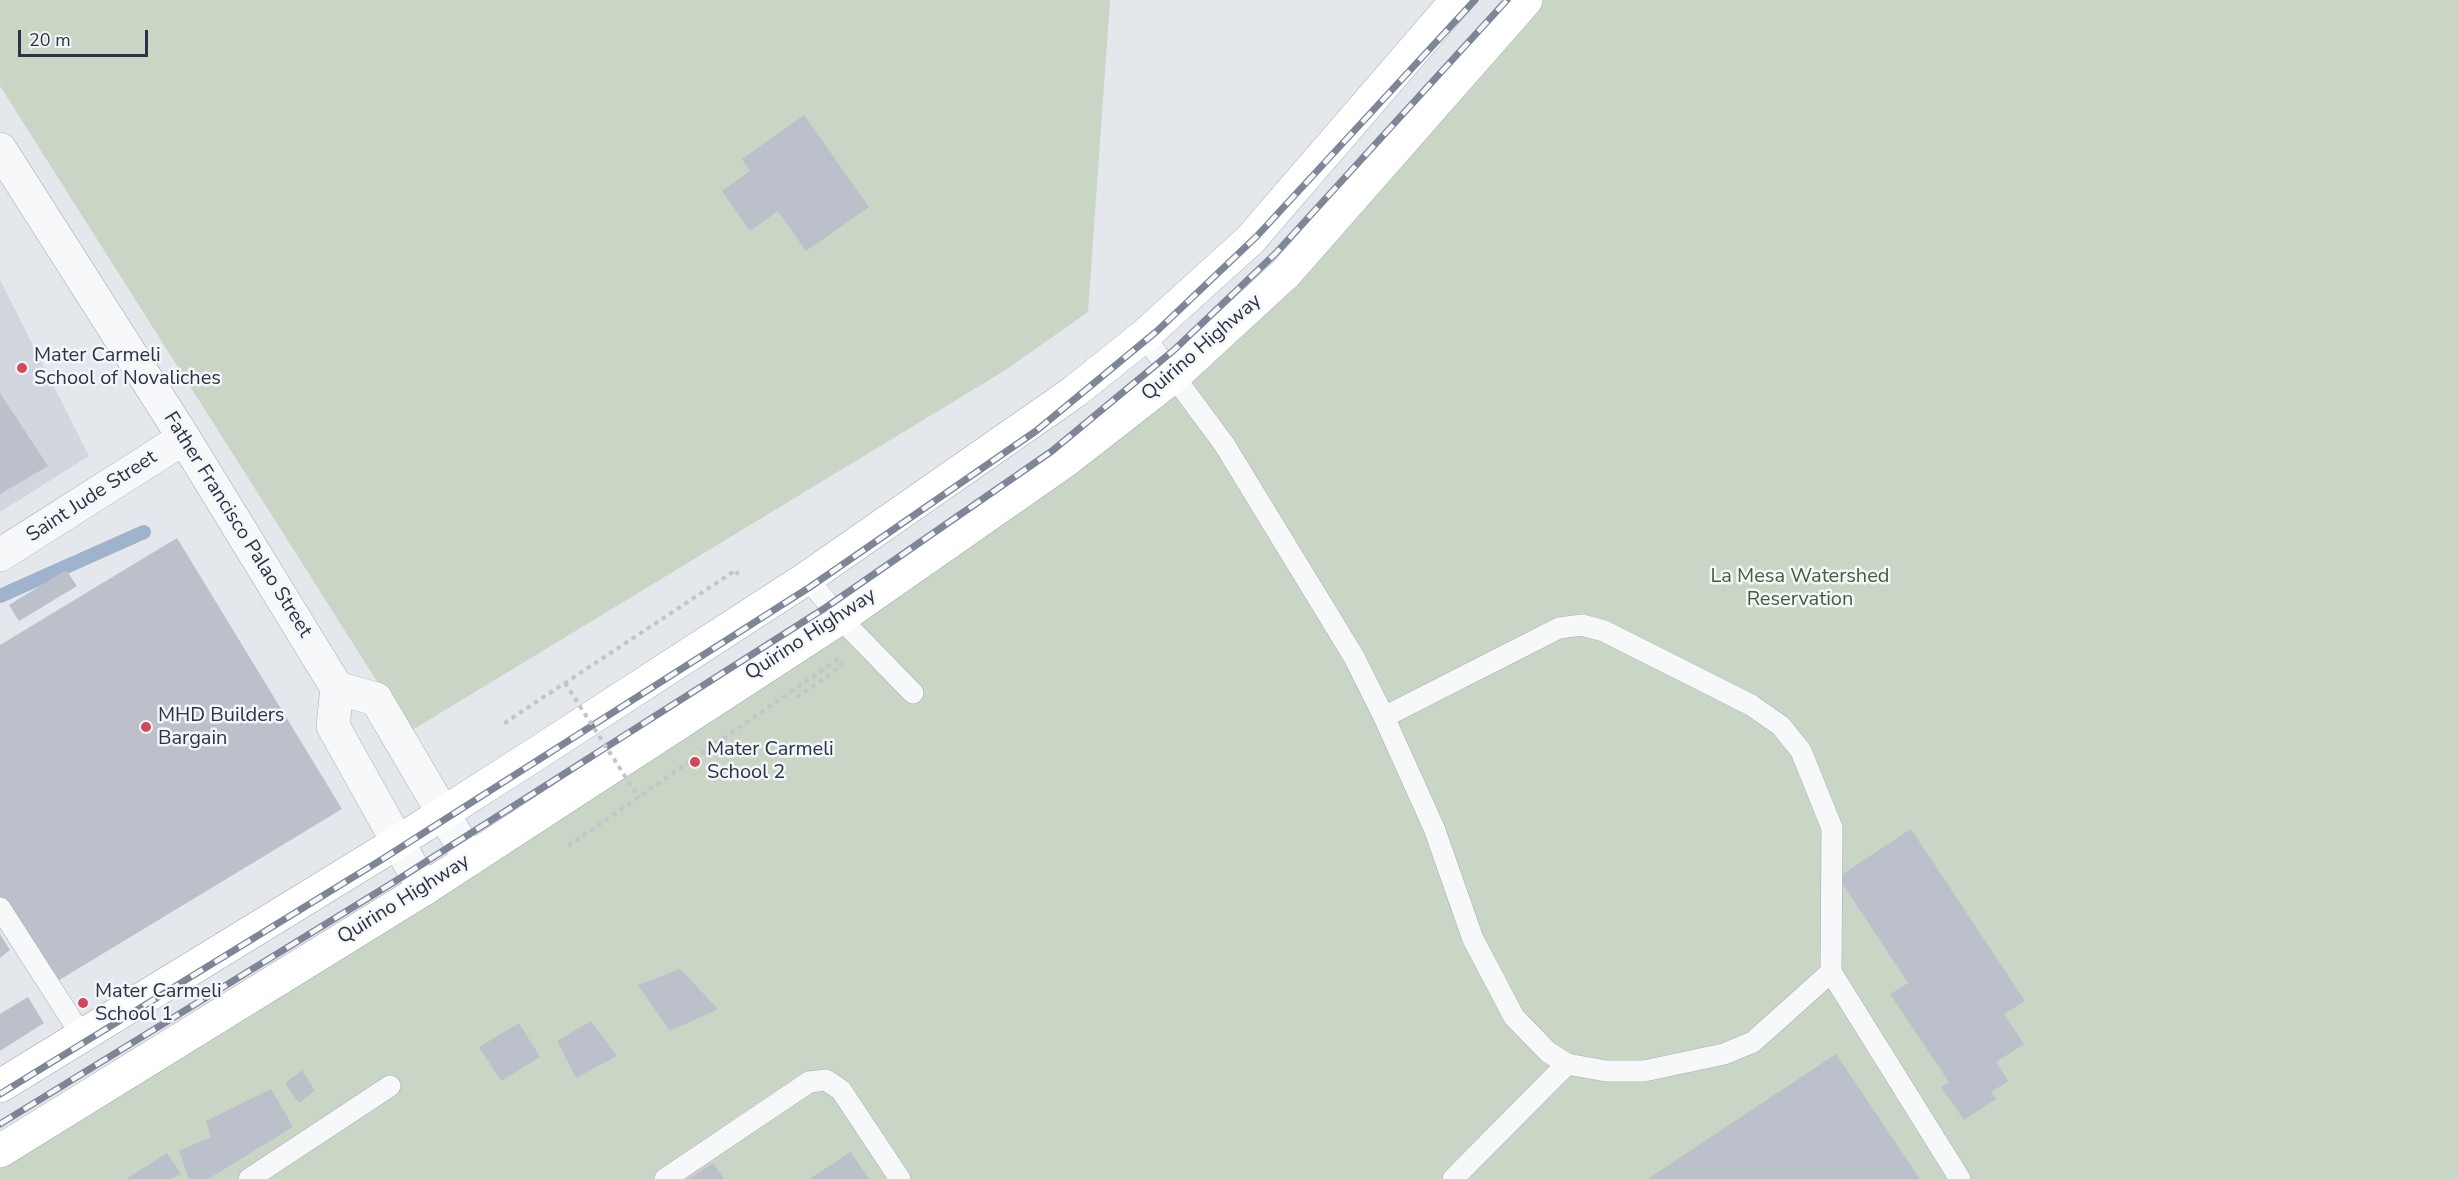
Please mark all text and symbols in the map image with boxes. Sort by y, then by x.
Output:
scale bar [21,18,152,56]
text: 20 m [29,28,71,52]
street label: Quirino Highway [1137,289,1267,407]
place label: Mater Carmeli School of Novaliches [34,344,221,391]
marker: Mater Carmeli School of Novaliches [15,361,29,375]
street label: Father Francisco Palao Street [158,408,316,642]
street label: Saint Jude Street [22,446,162,548]
park label: La Mesa Watershed Reservation [1710,565,1890,612]
street label: Quirino Highway [741,584,881,686]
place label: MHD Builders Bargain [158,704,284,751]
marker: MHD Builders Bargain [139,720,153,734]
place label: Mater Carmeli School 2 [707,738,834,785]
marker: Mater Carmeli School 2 [688,755,702,769]
street label: Quirino Highway [334,850,474,950]
place label: Mater Carmeli School 1 [95,980,222,1027]
marker: Mater Carmeli School 1 [76,996,90,1010]

